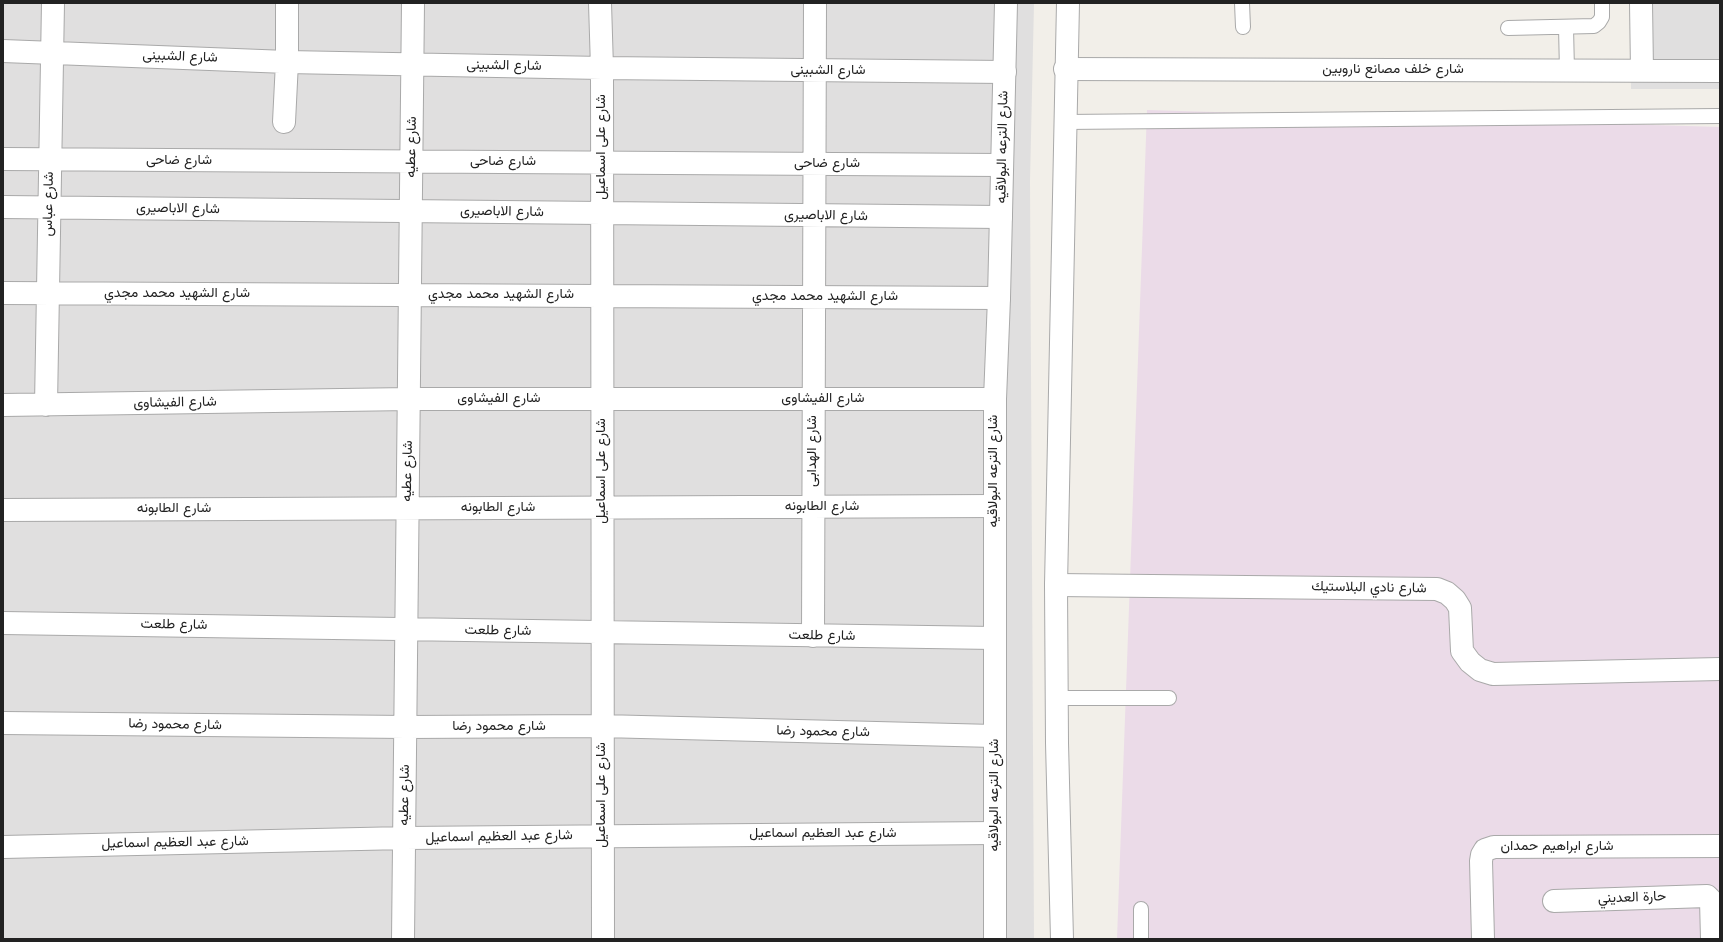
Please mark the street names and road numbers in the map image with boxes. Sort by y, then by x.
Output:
street label: شارع الشبينى [142,47,218,67]
street label: شارع الشبينى [466,57,542,75]
street label: شارع خلف مصانع ناروبين [1322,62,1464,78]
street label: شارع الشبينى [790,63,866,79]
street label: شارع الترعه البولاقيه [994,90,1012,204]
street label: شارع على اسماعيل [594,94,610,200]
street label: شارع عطيه [403,116,421,178]
street label: شارع ضاحى [146,153,212,169]
street label: شارع ضاحى [470,154,536,170]
street label: شارع ضاحى [794,156,860,172]
street label: شارع عباس [40,171,58,237]
street label: شارع الاباصيرى [136,200,220,218]
street label: شارع الاباصيرى [460,203,544,221]
street label: شارع الاباصيرى [784,207,868,225]
street label: شارع الشهيد محمد مجدي [104,286,250,302]
street label: شارع الشهيد محمد مجدي [428,287,574,303]
street label: شارع الشهيد محمد مجدي [752,289,898,305]
street label: شارع الفيشاوى [457,391,541,407]
street label: شارع الفيشاوى [781,391,865,407]
street label: شارع الفيشاوى [133,394,217,412]
street label: شارع الهدابى [805,415,821,487]
street label: شارع الترعه البولاقيه [986,415,1002,527]
street label: شارع على اسماعيل [594,418,610,524]
street label: شارع عطيه [399,440,417,502]
street label: شارع الطابونه [785,499,859,515]
street label: شارع الطابونه [461,500,535,516]
street label: شارع الطابونه [137,501,211,517]
street label: شارع نادي البلاستيك [1311,579,1427,597]
street label: شارع طلعت [140,616,208,634]
street label: شارع طلعت [464,622,532,640]
street label: شارع طلعت [788,627,856,645]
street label: شارع محمود رضا [128,716,222,734]
street label: شارع محمود رضا [452,719,546,735]
street label: شارع محمود رضا [776,723,870,741]
street label: شارع الترعه البولاقيه [987,739,1003,851]
street label: شارع على اسماعيل [594,742,610,848]
street label: شارع عطيه [396,764,414,826]
street label: شارع عبد العظيم اسماعيل [749,826,897,842]
street label: شارع عبد العظيم اسماعيل [425,827,573,847]
street label: شارع عبد العظيم اسماعيل [101,833,249,853]
street label: شارع ابراهيم حمدان [1501,839,1613,855]
street label: حارة العديني [1598,888,1666,908]

